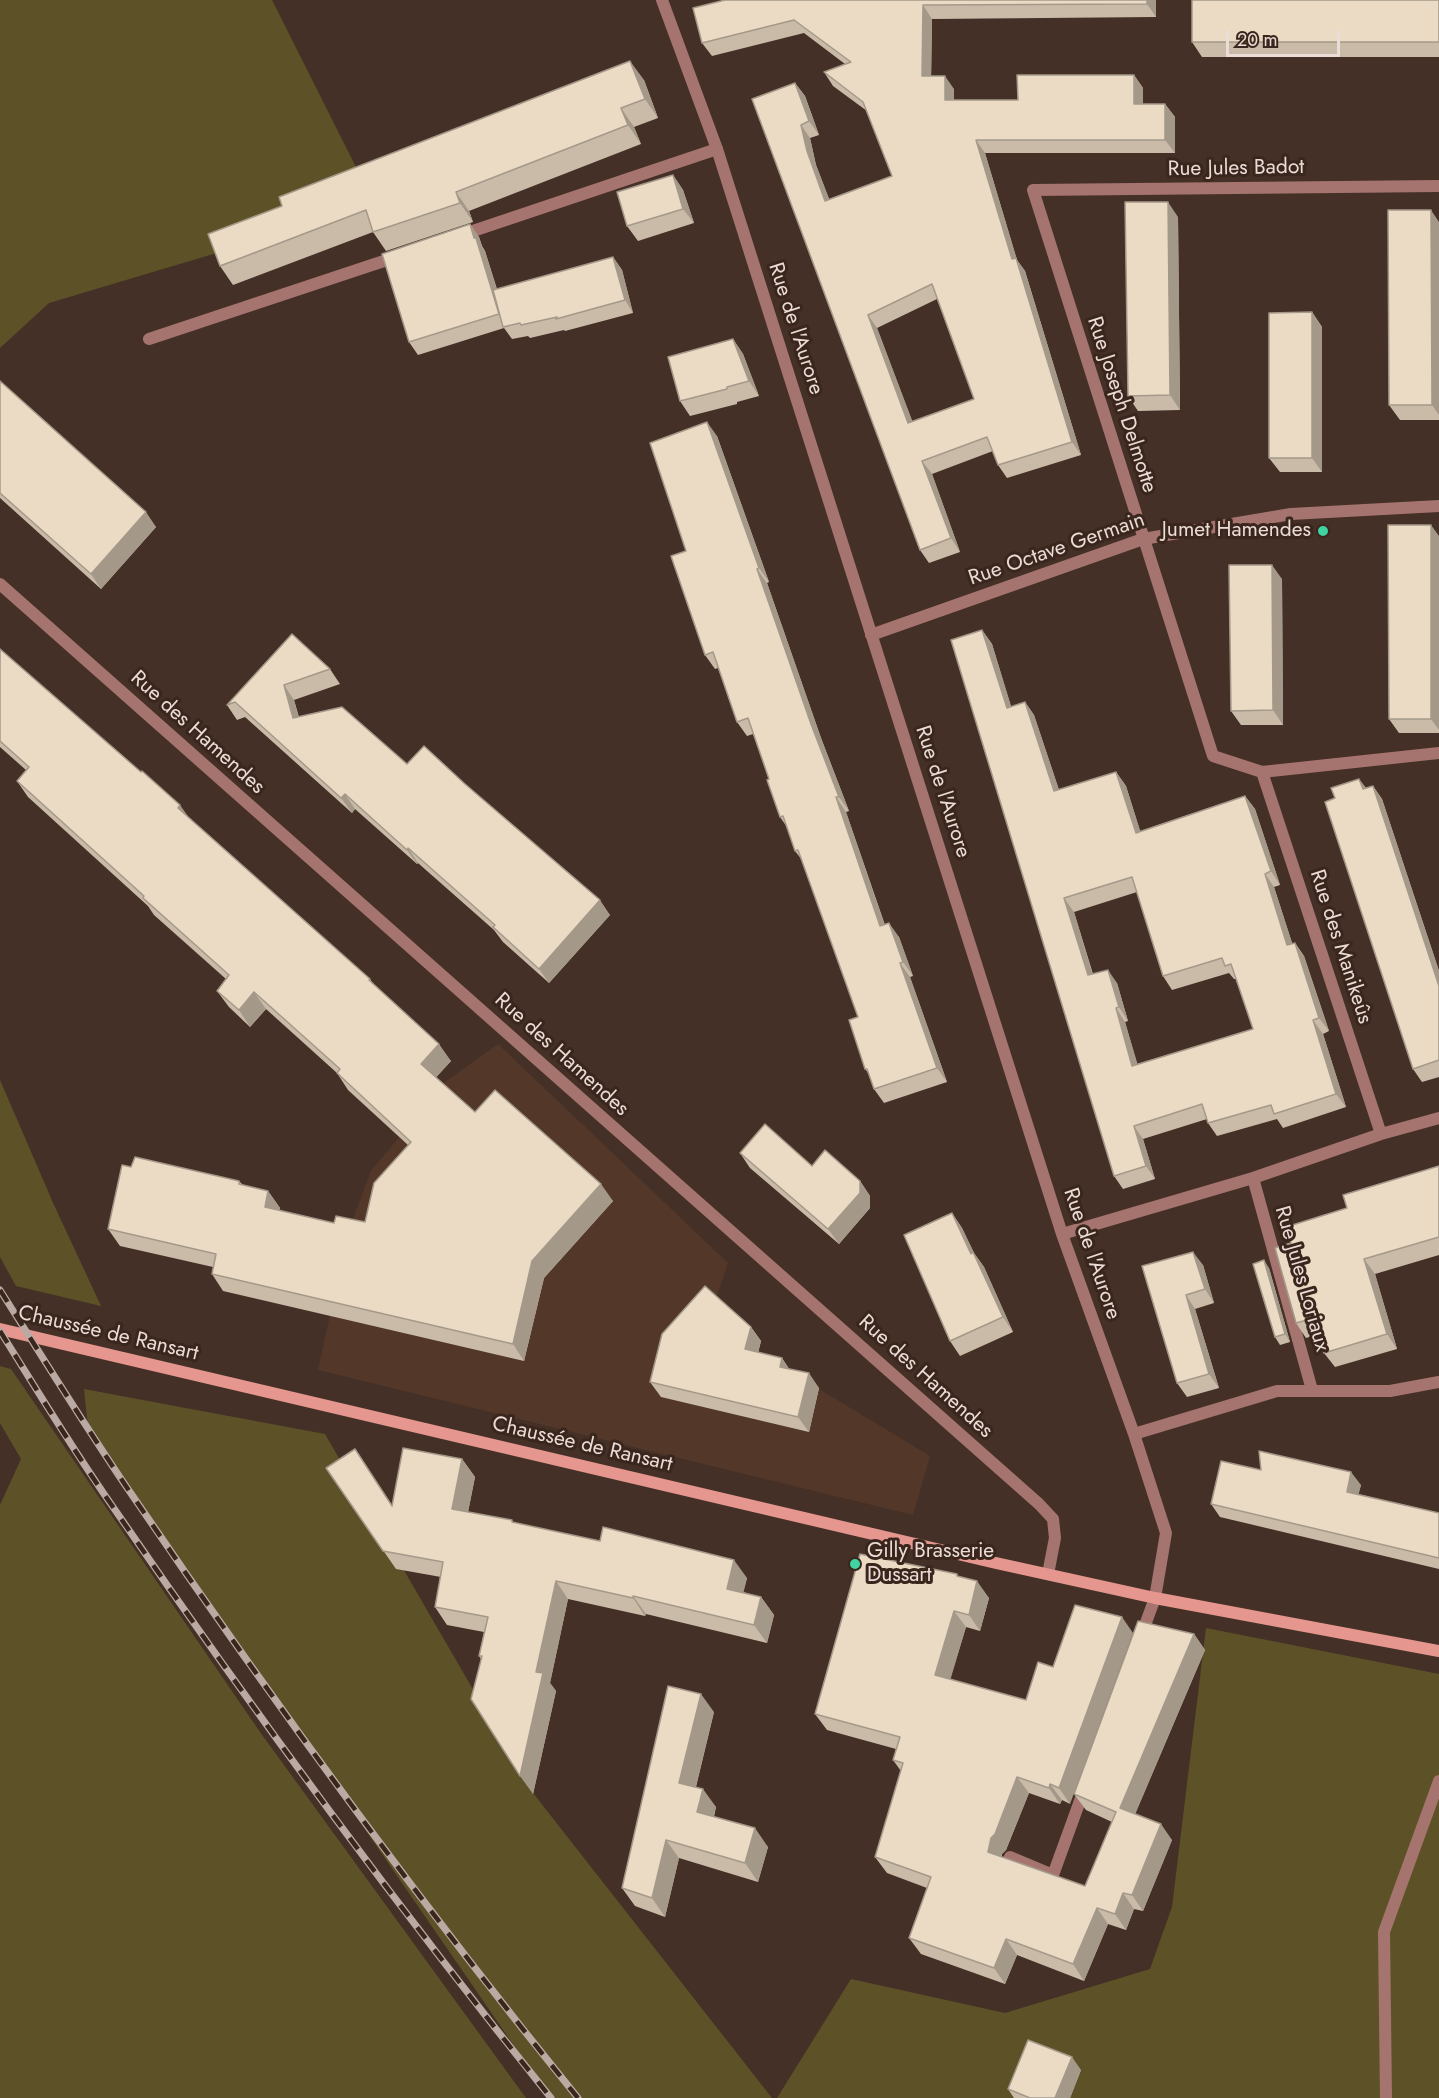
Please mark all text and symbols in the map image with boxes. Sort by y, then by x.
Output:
scale bar [1229,18,1343,56]
text: 20 m [1237,27,1277,53]
street label: Rue Jules Badot [1167,155,1305,183]
street label: Rue de l'Aurore [762,260,828,398]
street label: Rue Joseph Delmotte [1081,314,1161,496]
street label: Rue Octave Germain [966,508,1148,592]
place label: Jumet Hamendes [1162,518,1311,544]
marker: Jumet Hamendes [1316,524,1330,538]
street label: Rue des Hamendes [125,666,269,800]
street label: Rue de l'Aurore [909,723,975,861]
street label: Rue des Manikeûs [1303,867,1377,1027]
street label: Rue des Hamendes [489,988,633,1122]
street label: Rue de l'Aurore [1057,1185,1125,1323]
street label: Rue Jules Loriaux [1268,1203,1334,1355]
street label: Chaussée de Ransart [15,1301,201,1367]
street label: Rue des Hamendes [853,1310,997,1444]
street label: Chaussée de Ransart [489,1412,675,1478]
place label: Gilly Brasserie Dussart [867,1539,994,1589]
marker: Gilly Brasserie Dussart [848,1557,862,1571]

